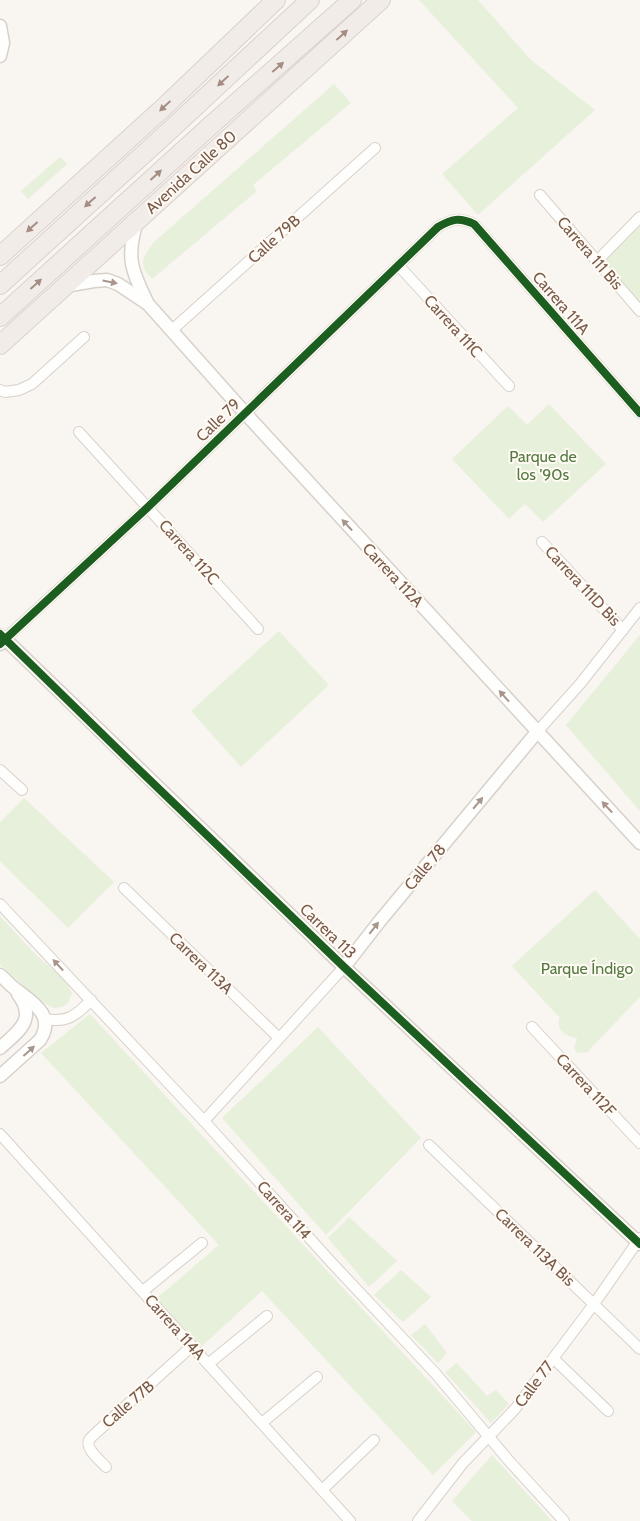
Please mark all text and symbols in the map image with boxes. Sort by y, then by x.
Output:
one-way arrow [336,29,348,41]
one-way arrow [271,61,283,73]
one-way arrow [217,75,229,87]
one-way arrow [159,100,171,112]
street label: Avenida Calle 80 [142,126,240,218]
one-way arrow [150,169,162,181]
one-way arrow [83,197,96,208]
street label: Calle 79B [244,210,304,267]
street label: Carrera 111 Bis [553,213,627,294]
one-way arrow [26,221,38,233]
street label: Carrera 111A [528,268,594,339]
one-way arrow [30,278,42,290]
one-way arrow [102,278,117,286]
street label: Carrera 111C [420,291,486,361]
street label: Calle 79 [192,394,244,446]
park label: Parque de los '90s [509,447,577,484]
street label: Carrera 112C [155,516,223,588]
one-way arrow [341,519,353,531]
street label: Carrera 112A [359,539,428,611]
street label: Carrera 111D Bis [541,542,625,630]
one-way arrow [498,691,510,703]
one-way arrow [473,797,484,810]
one-way arrow [601,801,613,813]
street label: Calle 78 [400,840,450,894]
street label: Carrera 113 [296,900,360,962]
one-way arrow [369,922,380,935]
street label: Carrera 113A [165,928,237,998]
one-way arrow [52,959,64,971]
park label: Parque Índigo [541,959,633,978]
one-way arrow [22,1045,35,1056]
street label: Carrera 112F [552,1050,620,1121]
street label: Carrera 114 [253,1177,315,1243]
street label: Carrera 113A Bis [491,1204,579,1290]
street label: Carrera 114A [141,1290,209,1364]
street label: Calle 77 [510,1357,558,1411]
street label: Calle 77B [98,1376,158,1432]

